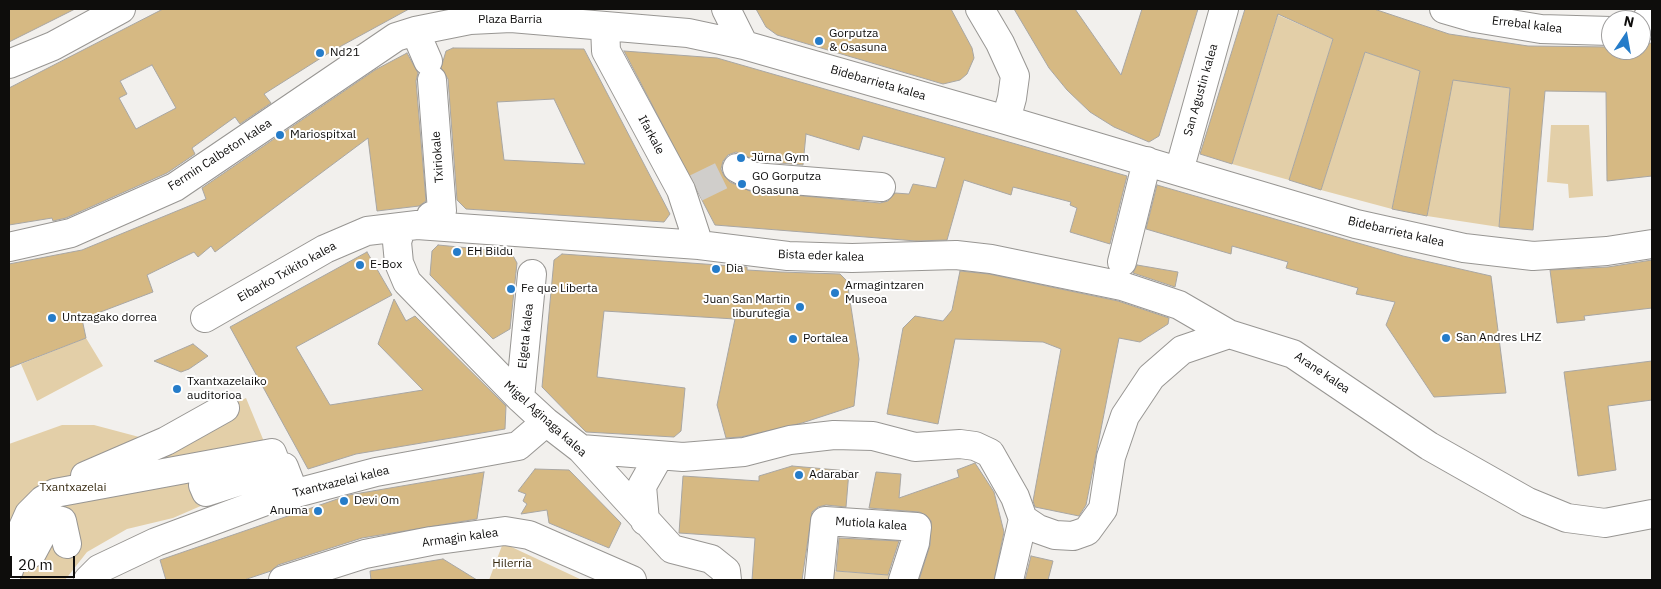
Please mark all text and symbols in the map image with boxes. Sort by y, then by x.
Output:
north arrow [1601,10,1651,60]
text: N [1622,11,1636,31]
street label: Plaza Barria [478,13,542,27]
street label: Errebal kalea [1491,14,1563,36]
place label: Gorputza & Osasuna [829,27,887,55]
marker: Gorputza & Osasuna [813,35,825,47]
street label: San Agustin kalea [1181,42,1221,138]
place label: Nd21 [330,46,360,60]
marker: Nd21 [314,47,326,59]
street label: Bidebarrieta kalea [829,62,927,104]
street label: Ifarkale [635,113,667,157]
street label: Fermin Calbeton kalea [165,116,275,194]
place label: Mariospitxal [290,128,356,142]
marker: Mariospitxal [274,129,286,141]
street label: Txiriokale [429,131,447,183]
place label: Jürna Gym [751,151,809,165]
marker: Jürna Gym [735,152,747,164]
place label: GO Gorputza Osasuna [752,170,821,198]
marker: GO Gorputza Osasuna [736,178,748,190]
street label: Bidebarrieta kalea [1346,214,1446,250]
street label: Eibarko Txikito kalea [235,239,339,305]
place label: EH Bildu [467,245,513,259]
marker: EH Bildu [451,246,463,258]
street label: Bista eder kalea [778,247,864,265]
place label: E-Box [370,258,402,272]
marker: E-Box [354,259,366,271]
place label: Dia [726,262,743,276]
marker: Dia [710,263,722,275]
place label: Armagintzaren Museoa [845,279,924,307]
place label: Fe que Liberta [521,282,598,296]
marker: Fe que Liberta [505,283,517,295]
marker: Armagintzaren Museoa [829,287,841,299]
place label: Juan San Martin liburutegia [703,293,790,321]
marker: Juan San Martin liburutegia [794,301,806,313]
street label: Elgeta kalea [515,303,537,369]
place label: Untzagako dorrea [62,311,157,325]
marker: Untzagako dorrea [46,312,58,324]
place label: San Andres LHZ [1456,331,1542,345]
place label: Portalea [803,332,848,346]
marker: San Andres LHZ [1440,332,1452,344]
marker: Portalea [787,333,799,345]
street label: Arane kalea [1292,349,1352,397]
place label: Txantxazelaiko auditorioa [187,375,267,403]
street label: Migel Aginaga kalea [501,378,589,460]
marker: Txantxazelaiko auditorioa [171,383,183,395]
street label: Txantxazelai kalea [291,463,391,501]
place label: Adarabar [809,468,859,482]
marker: Adarabar [793,469,805,481]
park label: Txantxazelai [40,481,106,495]
place label: Devi Om [354,494,399,508]
marker: Devi Om [338,495,350,507]
place label: Anuma [270,504,308,518]
marker: Anuma [312,505,324,517]
street label: Mutiola kalea [835,514,907,534]
street label: Armagin kalea [421,526,499,550]
scale bar [12,546,78,578]
text: 20 m [18,555,53,574]
park label: Hilerria [492,557,532,571]

